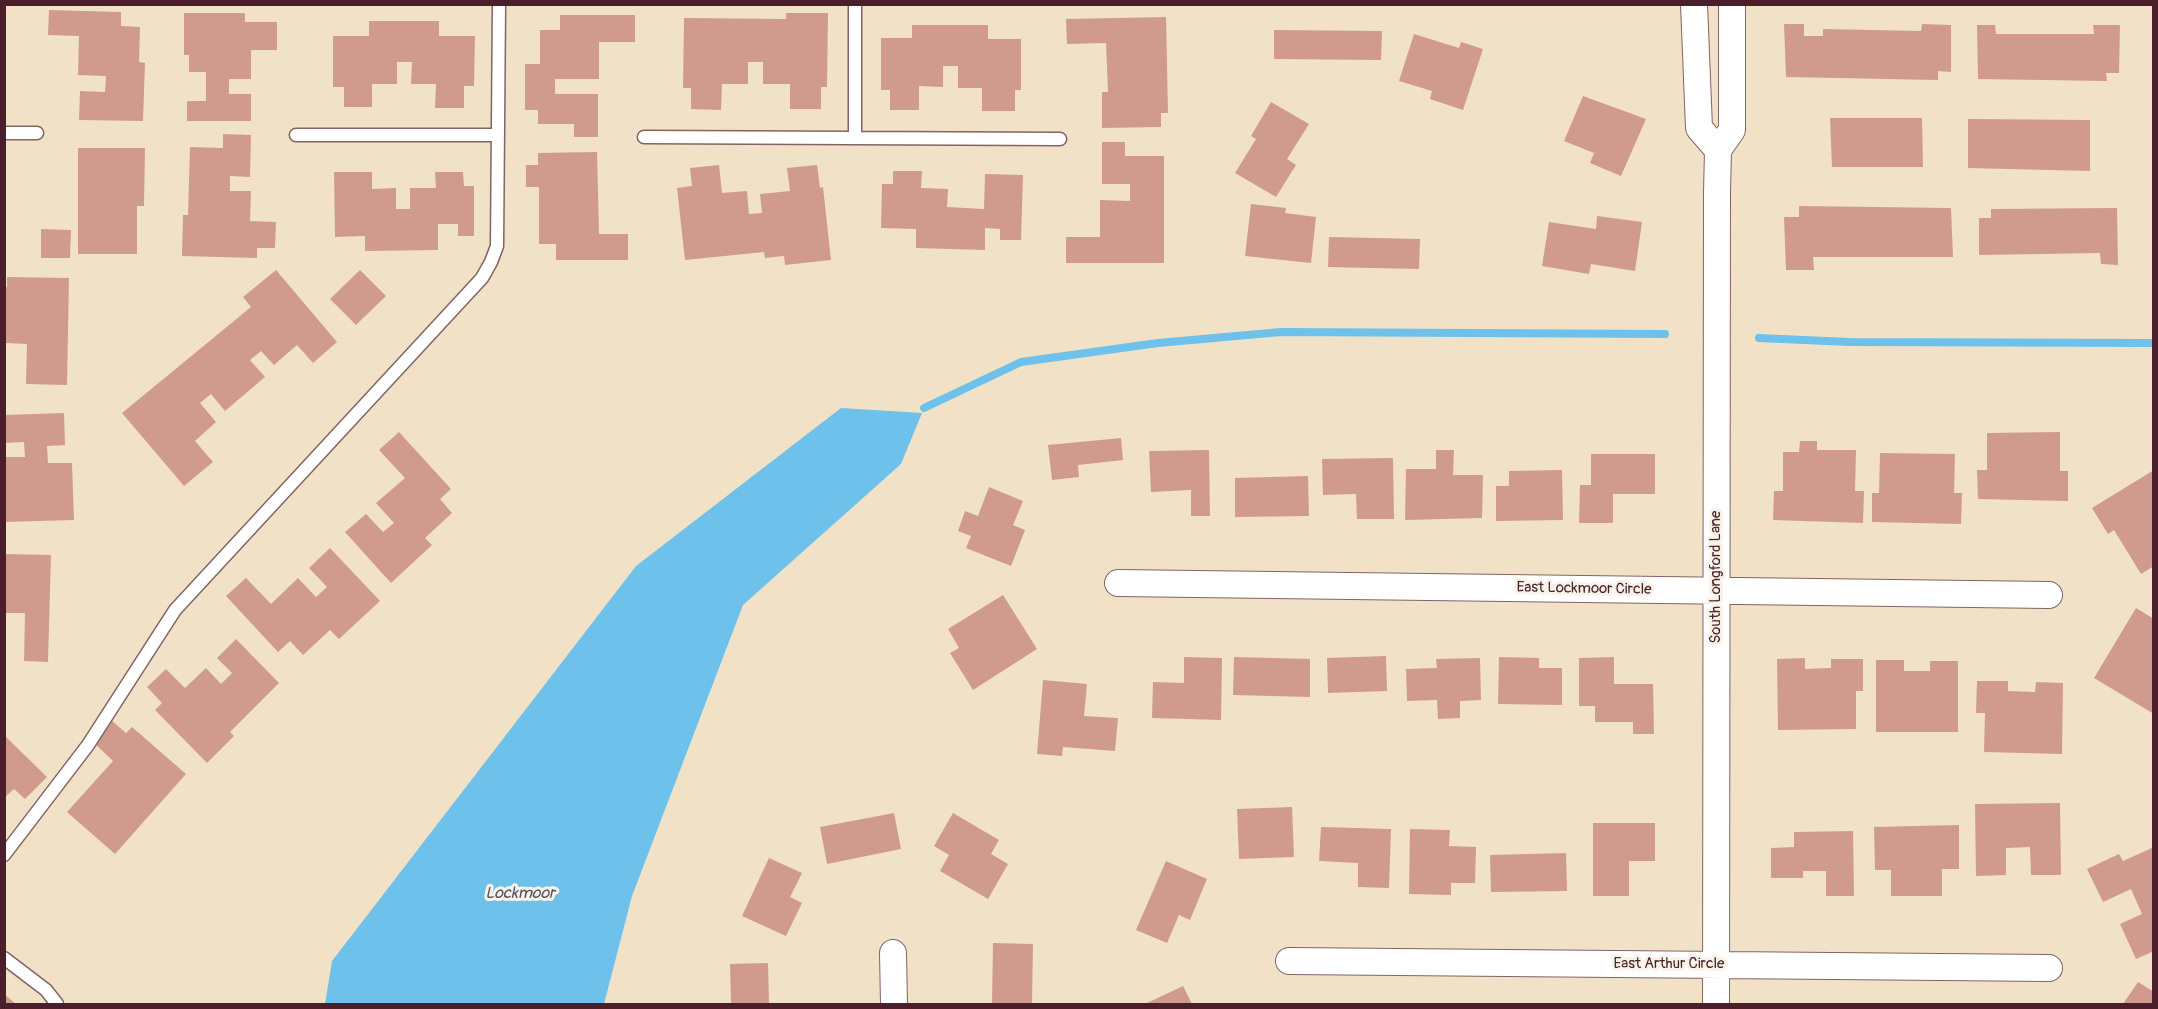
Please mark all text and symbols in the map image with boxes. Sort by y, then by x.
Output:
street label: South Longford Lane [1707,511,1725,643]
street label: East Lockmoor Circle [1516,579,1652,599]
water label: Lockmoor [485,884,555,904]
street label: East Arthur Circle [1614,955,1724,973]

